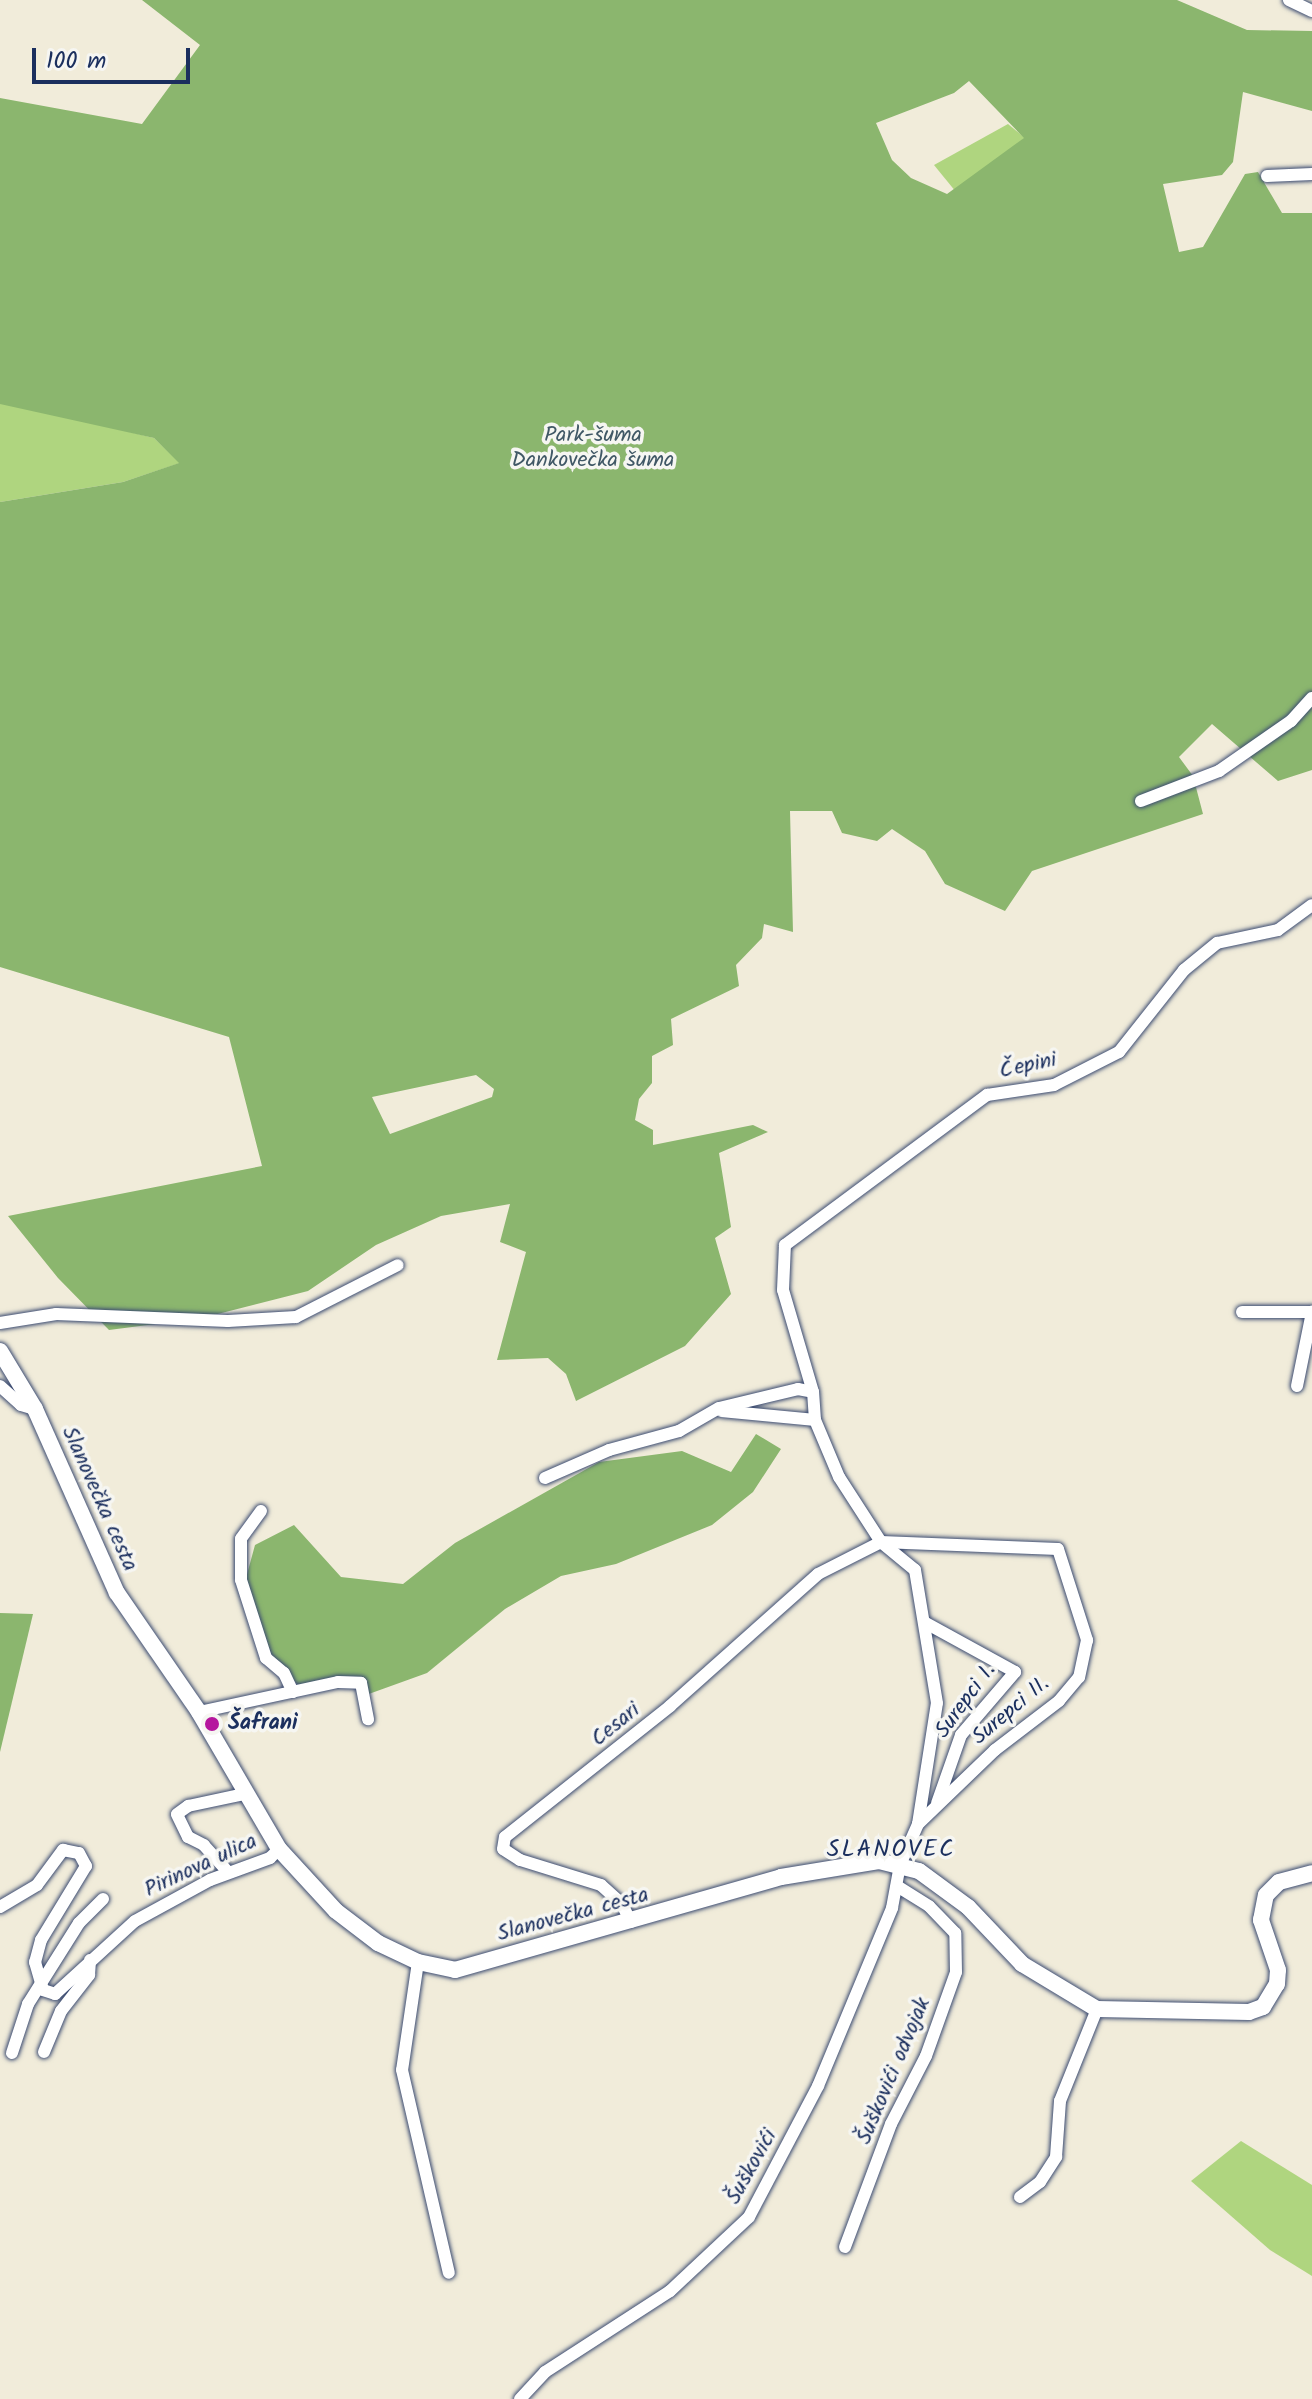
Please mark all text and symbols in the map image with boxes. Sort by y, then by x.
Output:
scale bar [36,32,194,82]
text: 100 m [46,42,106,81]
park label: Park-šuma Dankovečka šuma [512,422,674,474]
street label: Čepini [997,1047,1059,1085]
street label: Slanovečka cesta [55,1423,143,1575]
street label: Surepci I. [930,1659,1002,1743]
street label: Surepci II. [967,1671,1055,1751]
street label: Cesari [586,1697,646,1753]
place label: Šafrani [228,1711,298,1737]
marker: Šafrani [203,1715,221,1733]
street label: Pirinova ulica [141,1828,261,1904]
district label: SLANOVEC [827,1836,955,1864]
street label: Slanovečka cesta [495,1882,651,1948]
street label: Šuškovići odvojak [851,1994,937,2148]
street label: Šuškovići [721,2125,783,2209]

